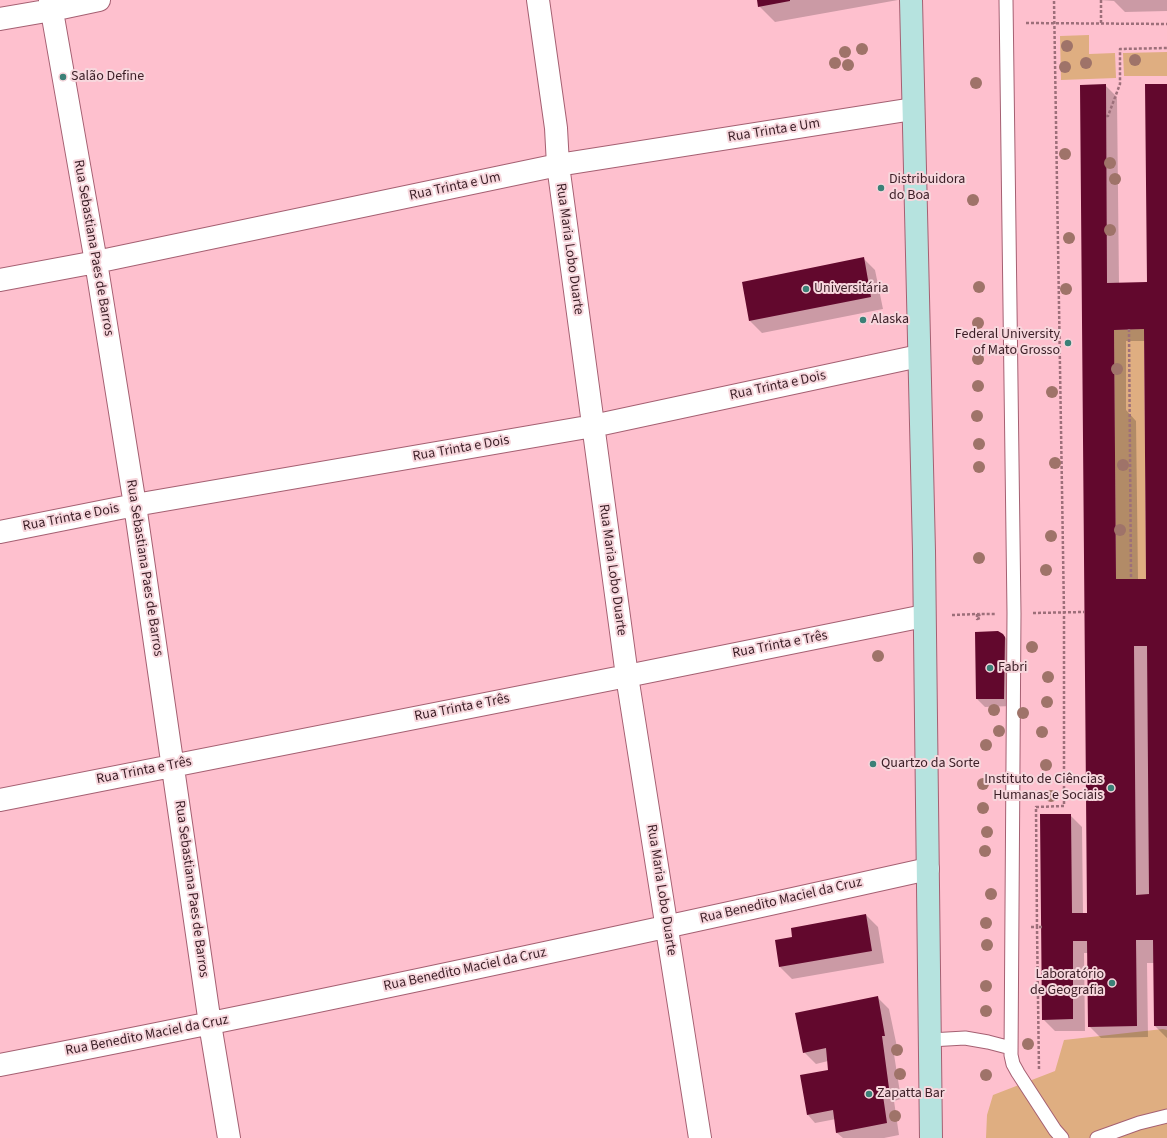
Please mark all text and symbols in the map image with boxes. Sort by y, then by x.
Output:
place label: Salão Define [71,69,144,85]
marker: Salão Define [58,72,68,82]
street label: Rua Trinta e Um [727,115,821,147]
street label: Rua Sebastiana Paes de Barros [69,159,117,337]
street label: Rua Trinta e Um [408,169,502,205]
place label: Distribuidora do Boa [889,172,965,204]
street label: Rua Maria Lobo Duarte [551,182,587,316]
marker: Distribuidora do Boa [876,183,886,193]
place label: Universitária [814,281,889,297]
marker: Universitária [801,284,811,294]
place label: Alaska [871,312,909,328]
marker: Alaska [858,315,868,325]
place label: Federal University of Mato Grosso [955,327,1060,360]
marker: Federal University of Mato Grosso [1063,338,1073,348]
street label: Rua Trinta e Dois [728,368,828,404]
street label: Rua Trinta e Dois [411,432,511,466]
street label: Rua Sebastiana Paes de Barros [122,478,166,658]
street label: Rua Trinta e Dois [21,500,121,536]
street label: Rua Maria Lobo Duarte [594,503,630,637]
street label: Rua Trinta e Três [731,628,829,662]
place label: Fabri [998,660,1028,676]
marker: Fabri [985,663,995,673]
street label: Rua Trinta e Três [413,691,511,725]
street label: Rua Trinta e Três [95,754,193,788]
place label: Quartzo da Sorte [881,756,980,772]
marker: Quartzo da Sorte [868,759,878,769]
place label: Instituto de Ciências Humanas e Sociais [984,772,1103,804]
marker: Instituto de Ciências Humanas e Sociais [1106,783,1116,793]
street label: Rua Sebastiana Paes de Barros [170,799,212,979]
street label: Rua Maria Lobo Duarte [642,823,680,957]
street label: Rua Benedito Maciel da Cruz [698,874,864,928]
street label: Rua Benedito Maciel da Cruz [382,945,548,995]
place label: Laboratório de Geografia [1030,967,1104,1000]
marker: Laboratório de Geografia [1107,978,1117,988]
street label: Rua Benedito Maciel da Cruz [64,1012,230,1060]
place label: Zapatta Bar [877,1086,945,1102]
marker: Zapatta Bar [864,1089,874,1099]

